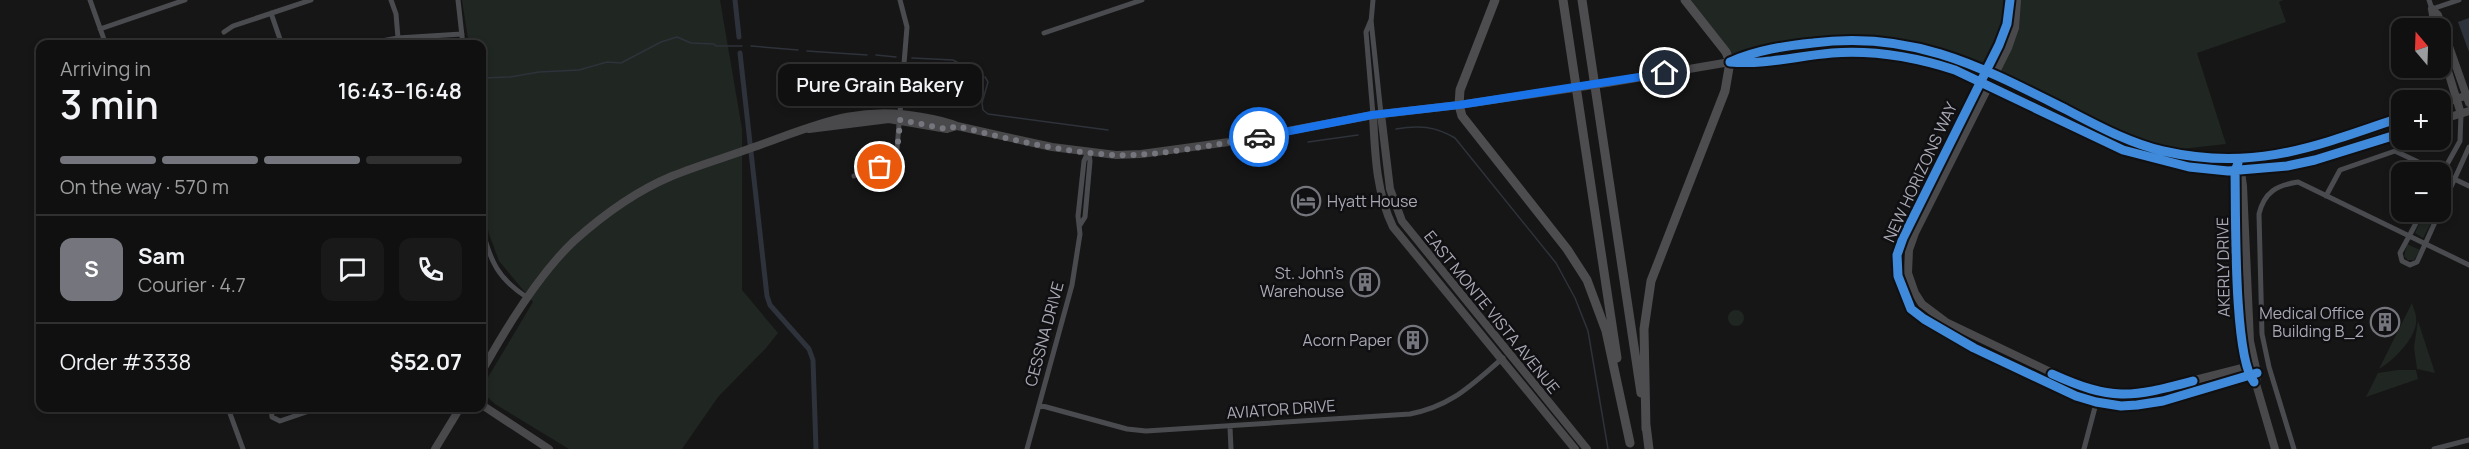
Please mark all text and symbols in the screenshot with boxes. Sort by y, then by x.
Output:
north arrow [2391,18,2451,78]
map controls [2391,18,2451,222]
pin [1639,47,1690,98]
text: Arriving in [60,55,151,82]
icon: home [1648,56,1681,89]
callout: Pure Grain Bakery [778,65,982,107]
text: Pure Grain Bakery [796,71,964,98]
text: 16:43–16:48 [338,76,462,106]
text: 3 min [60,77,159,131]
button: + [2391,90,2451,150]
street label: NEW HORIZONS WAY [1878,98,1962,245]
courier [1229,107,1289,167]
icon: car [1243,121,1276,154]
pin [854,141,905,192]
icon: bag [863,150,896,183]
button: − [2391,162,2451,222]
text: On the way · 570 m [60,173,229,200]
hotel icon: Hyatt House [1290,185,1322,217]
place label: Hyatt House [1327,190,1418,212]
street label: AKERLY DRIVE [2211,217,2235,317]
street label: EAST MONTE VISTA AVENUE [1419,226,1565,398]
button: chat [321,238,384,301]
button: phone [399,238,462,301]
text: Sam [138,241,185,271]
text: S [84,254,99,284]
place label: St. John's Warehouse [1260,262,1344,302]
building icon: St. John's Warehouse [1349,266,1381,298]
text: Courier · 4.7 [138,271,246,298]
street label: CESSNA DRIVE [1019,279,1069,389]
place label: Medical Office Building B_2 [2259,302,2364,342]
building icon: Medical Office Building B_2 [2369,306,2401,338]
building icon: Acorn Paper [1397,324,1429,356]
place label: Acorn Paper [1303,329,1392,351]
text: Order #3338 [60,347,191,377]
text: $52.07 [390,347,462,377]
street label: AVIATOR DRIVE [1226,394,1336,424]

